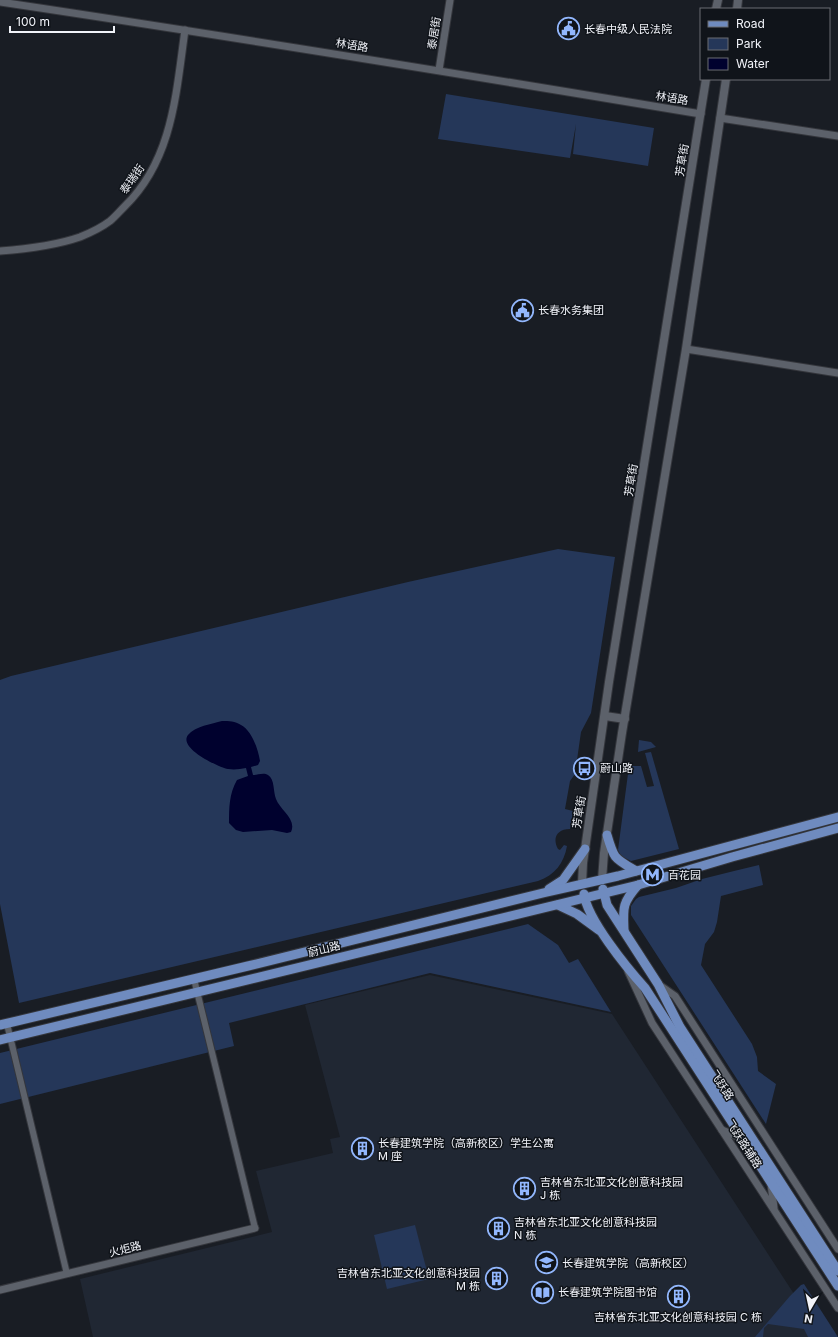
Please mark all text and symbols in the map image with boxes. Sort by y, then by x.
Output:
scale bar [10,8,114,34]
legend [700,8,830,80]
text: 100 m [16,14,50,29]
street label: 泰居街 [425,16,443,50]
public building icon: 长春中级人民法院 [555,16,581,42]
text: Road [736,16,765,31]
place label: 长春中级人民法院 [584,22,672,36]
street label: 林语路 [335,36,369,54]
text: Park [736,36,762,51]
text: Water [736,56,770,71]
street label: 林语路 [655,89,689,107]
street label: 芳草街 [673,143,691,177]
street label: 泰瑞街 [117,161,147,197]
public building icon: 长春水务集团 [509,297,535,323]
place label: 长春水务集团 [538,303,604,317]
street label: 芳草街 [622,463,640,497]
bus stop icon: 蔚山路 [572,755,598,781]
place label: 蔚山路 [600,761,633,775]
street label: 芳草街 [570,795,588,829]
metro station icon: 百花园 [640,862,666,888]
place label: 百花园 [668,868,701,882]
street label: 蔚山路 [306,938,342,960]
street label: 飞跃路 [707,1067,737,1103]
street label: 飞跃路辅路 [723,1117,765,1171]
building icon: 长春建筑学院（高新校区）学生公寓 M 座 [350,1136,376,1162]
place label: 长春建筑学院（高新校区）学生公寓 M 座 [378,1136,554,1163]
building icon: 吉林省东北亚文化创意科技园 J 栋 [511,1175,537,1201]
place label: 吉林省东北亚文化创意科技园 J 栋 [540,1175,683,1202]
building icon: 吉林省东北亚文化创意科技园 N 栋 [485,1215,511,1241]
place label: 吉林省东北亚文化创意科技园 N 栋 [514,1215,657,1242]
street label: 火炬路 [107,1238,143,1260]
school or university icon: 长春建筑学院（高新校区） [533,1250,559,1276]
place label: 长春建筑学院（高新校区） [562,1256,694,1270]
place label: 吉林省东北亚文化创意科技园 M 栋 [337,1266,480,1293]
building icon: 吉林省东北亚文化创意科技园 M 栋 [483,1266,509,1292]
library icon: 长春建筑学院图书馆 [529,1279,555,1305]
building icon: 吉林省东北亚文化创意科技园 C 栋 [665,1284,691,1310]
place label: 长春建筑学院图书馆 [558,1285,657,1299]
north arrow [790,1289,830,1329]
place label: 吉林省东北亚文化创意科技园 C 栋 [594,1310,762,1324]
text: N [803,1311,814,1326]

